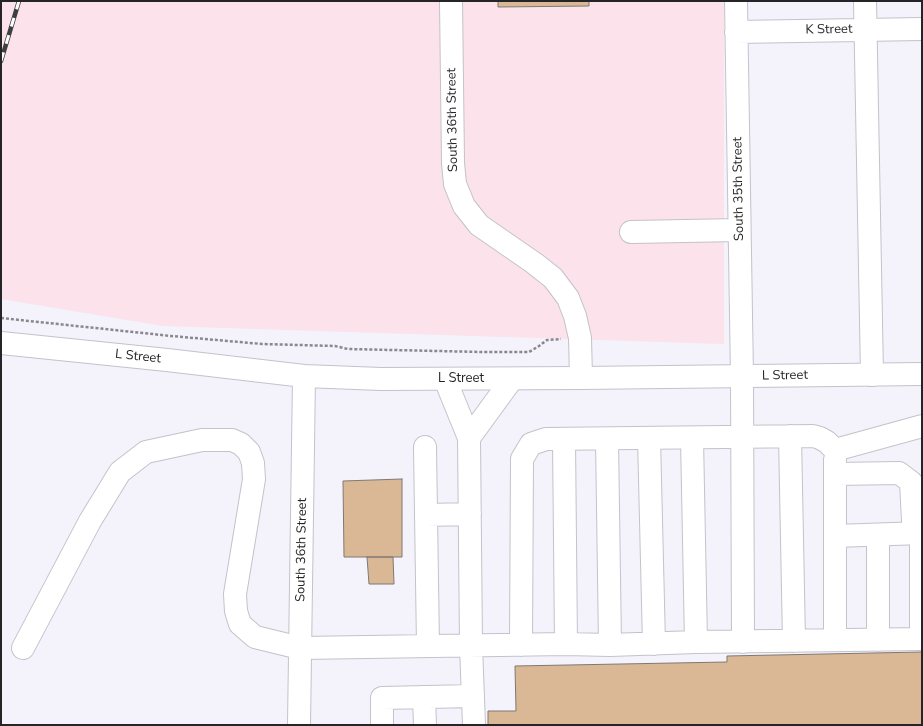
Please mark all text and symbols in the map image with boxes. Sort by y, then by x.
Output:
street label: K Street [805,22,853,38]
street label: South 36th Street [444,68,462,172]
street label: South 35th Street [730,137,748,241]
street label: L Street [114,347,162,367]
street label: L Street [762,368,808,384]
street label: L Street [438,371,484,387]
street label: South 36th Street [293,498,311,602]

